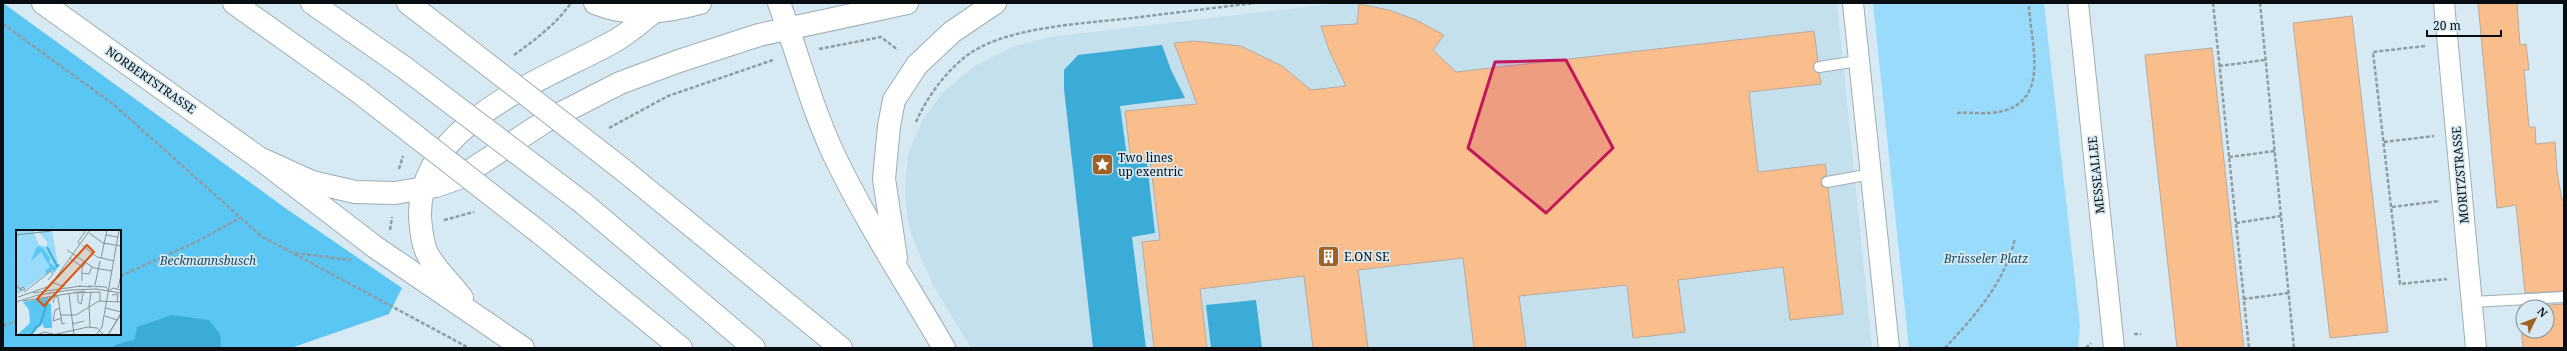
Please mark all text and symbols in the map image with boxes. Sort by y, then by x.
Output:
scale bar [2427,12,2501,38]
text: 20 m [2433,17,2461,34]
street label: NORBERTSTRASSE [102,42,200,118]
street label: MORITZSTRASSE [2447,126,2473,224]
street label: MESSEALLEE [2083,136,2109,214]
place label: Two lines up exentric [1118,149,1183,180]
place icon: Two lines up exentric [1089,151,1115,177]
inset map [16,230,121,335]
building icon: E.ON SE [1316,243,1342,269]
place label: E.ON SE [1344,248,1389,265]
park label: Brüsseler Platz [1943,250,2028,267]
park label: Beckmannsbusch [159,252,256,269]
north arrow [2515,299,2555,339]
text: N [2534,304,2551,320]

